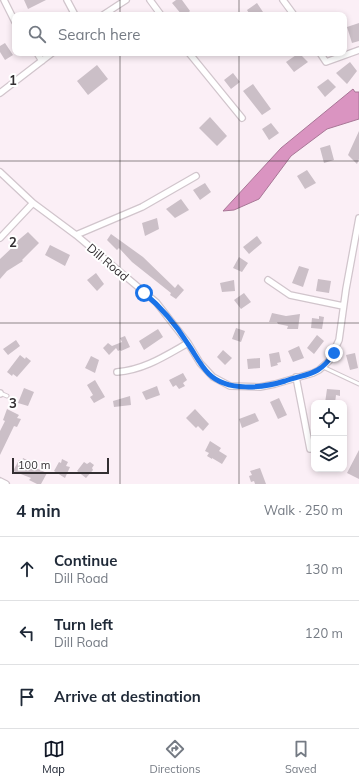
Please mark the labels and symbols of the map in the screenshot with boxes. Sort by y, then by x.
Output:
text: 1 [9,72,17,88]
text: 2 [9,234,17,250]
street label: Dill Road [84,240,132,284]
route start [135,284,153,302]
route end [325,344,343,362]
text: 3 [9,395,17,411]
scale bar [12,456,109,475]

